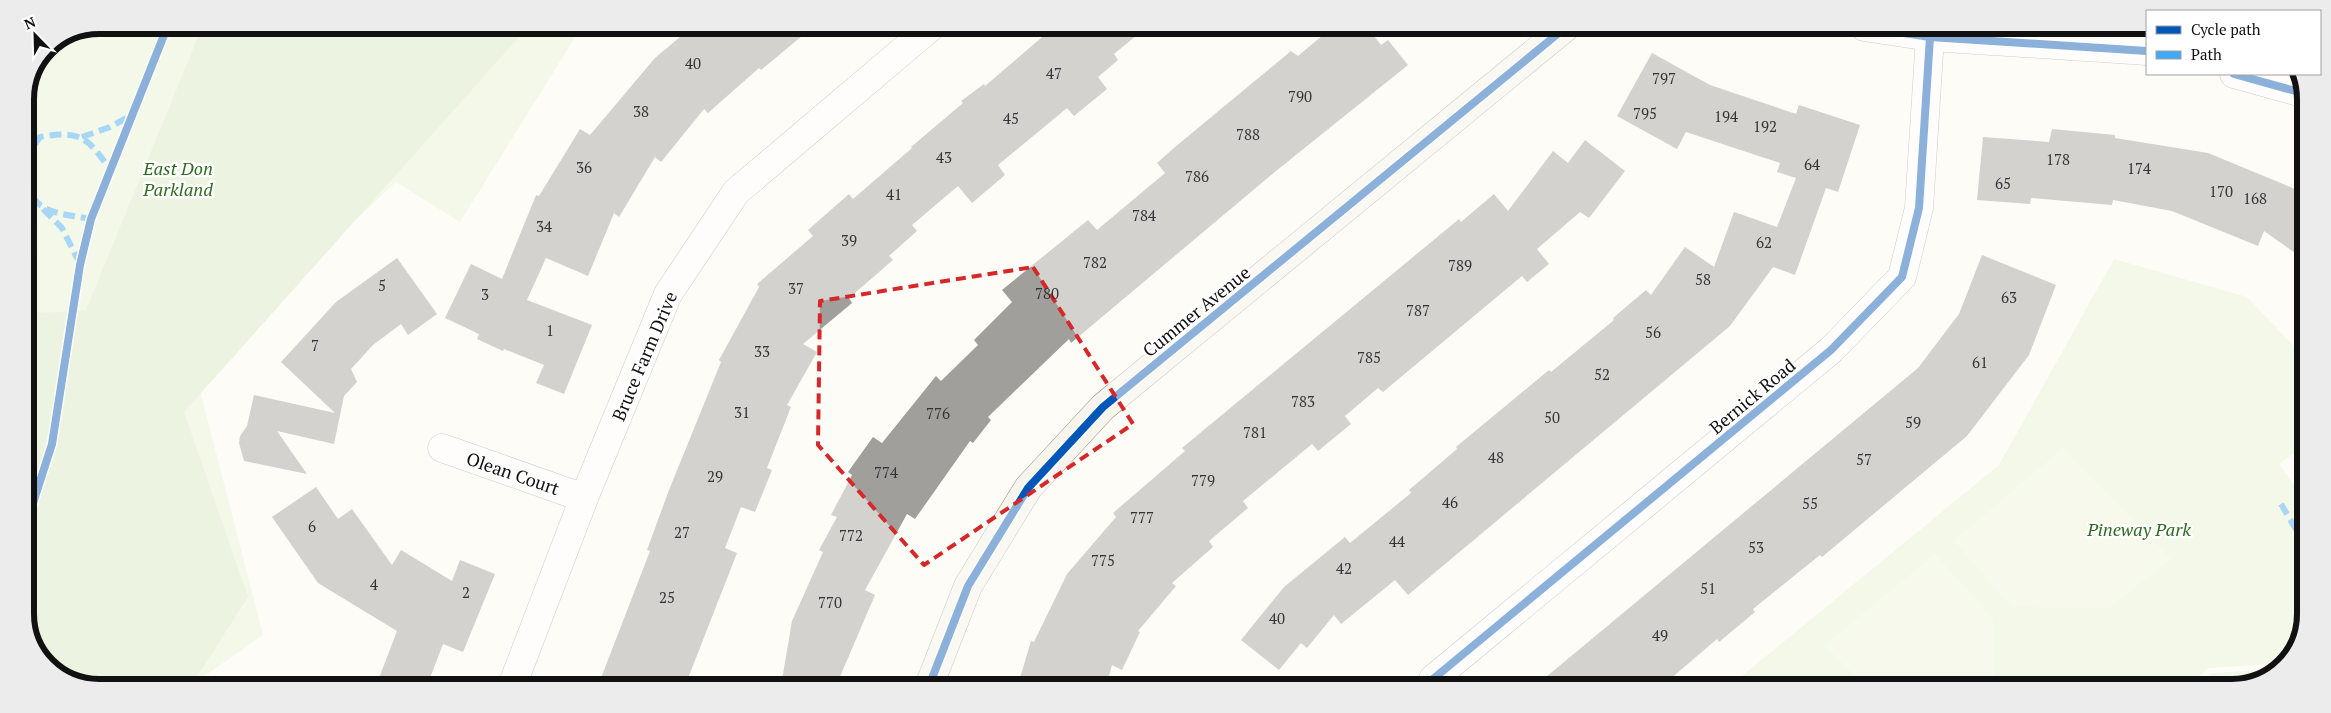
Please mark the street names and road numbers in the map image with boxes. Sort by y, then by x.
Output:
street label: Cummer Avenue [1137,260,1255,362]
street label: Bruce Farm Drive [606,288,682,424]
street label: Bernick Road [1704,353,1800,439]
street label: Olean Court [463,446,563,500]

